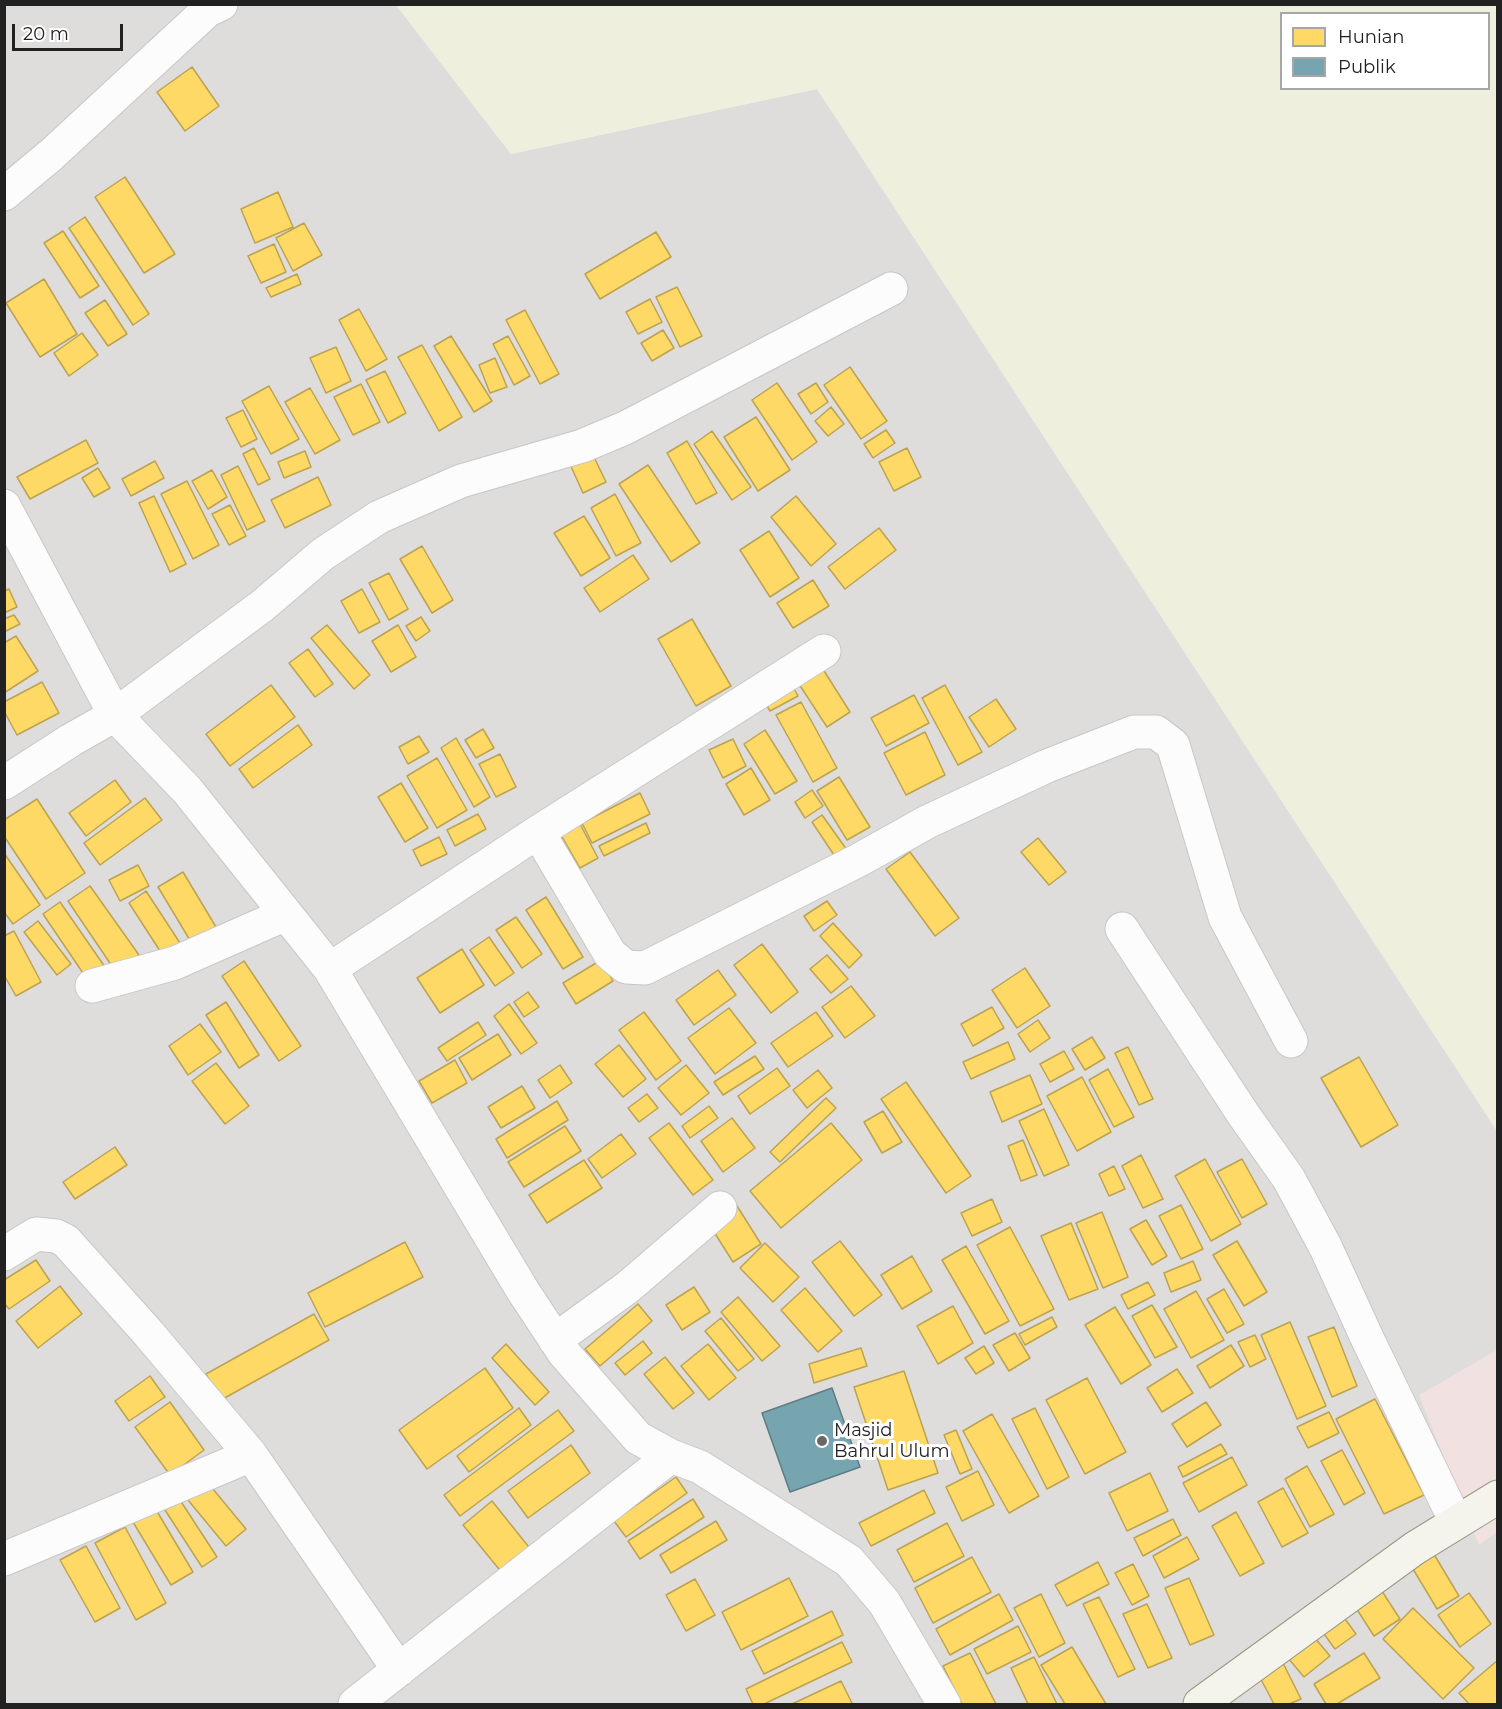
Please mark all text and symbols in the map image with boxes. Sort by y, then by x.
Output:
scale bar [15,12,126,50]
legend [1280,12,1490,90]
text: 20 m [23,23,69,45]
text: Hunian [1338,26,1405,48]
text: Publik [1338,56,1396,78]
place label: Masjid Bahrul Ulum [834,1420,950,1462]
marker: Masjid Bahrul Ulum [815,1434,829,1448]

